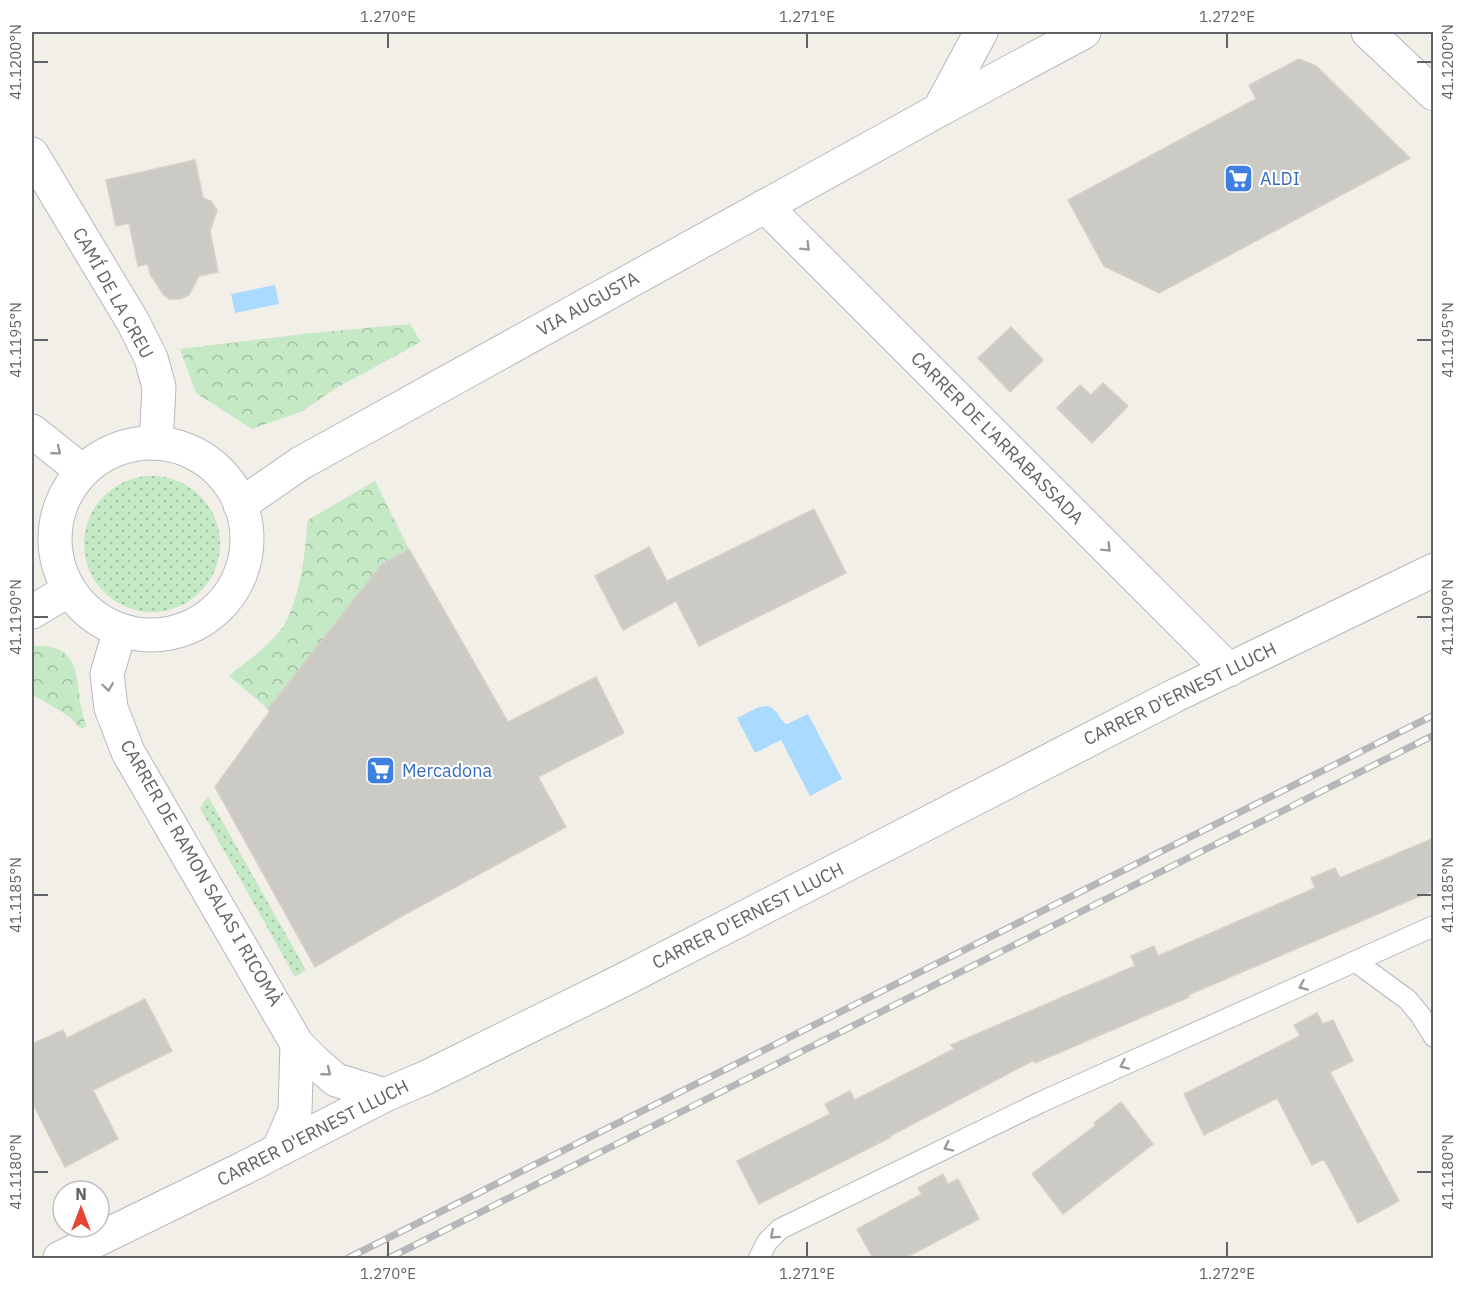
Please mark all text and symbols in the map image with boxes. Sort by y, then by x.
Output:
text: 1.270°E [360,7,416,26]
text: 1.271°E [779,7,835,26]
text: 1.272°E [1199,7,1255,26]
text: 41.1200°N [6,24,25,100]
text: 41.1200°N [1438,24,1457,100]
supermarket icon: ALDI [1223,163,1255,195]
place label: ALDI [1260,167,1300,190]
street label: CAMÍ DE LA CREU [68,223,159,362]
one-way arrow [799,240,810,251]
street label: VIA AUGUSTA [533,266,643,341]
text: 41.1195°N [6,302,25,378]
text: 41.1195°N [1438,302,1457,378]
street label: CARRER DE L'ARRABASSADA [906,346,1089,529]
one-way arrow [50,443,61,454]
one-way arrow [1100,541,1111,552]
text: 41.1190°N [6,579,25,655]
text: 41.1190°N [1438,579,1457,655]
street label: CARRER D'ERNEST LLUCH [1080,637,1280,750]
one-way arrow [102,682,114,691]
street label: CARRER DE RAMON SALAS I RICOMÀ [116,735,288,1010]
supermarket icon: Mercadona [365,755,397,787]
place label: Mercadona [402,759,492,782]
text: 41.1185°N [6,857,25,933]
street label: CARRER D'ERNEST LLUCH [648,857,847,974]
text: 41.1185°N [1438,857,1457,933]
one-way arrow [1298,978,1309,990]
one-way arrow [1120,1058,1131,1070]
one-way arrow [320,1064,331,1075]
street label: CARRER D'ERNEST LLUCH [213,1074,412,1191]
text: 41.1180°N [6,1134,25,1210]
text: 41.1180°N [1438,1134,1457,1210]
one-way arrow [943,1140,954,1152]
north arrow [51,1179,111,1239]
text: N [75,1184,87,1204]
one-way arrow [770,1228,781,1239]
text: 1.270°E [360,1264,416,1283]
text: 1.271°E [779,1264,835,1283]
text: 1.272°E [1199,1264,1255,1283]

